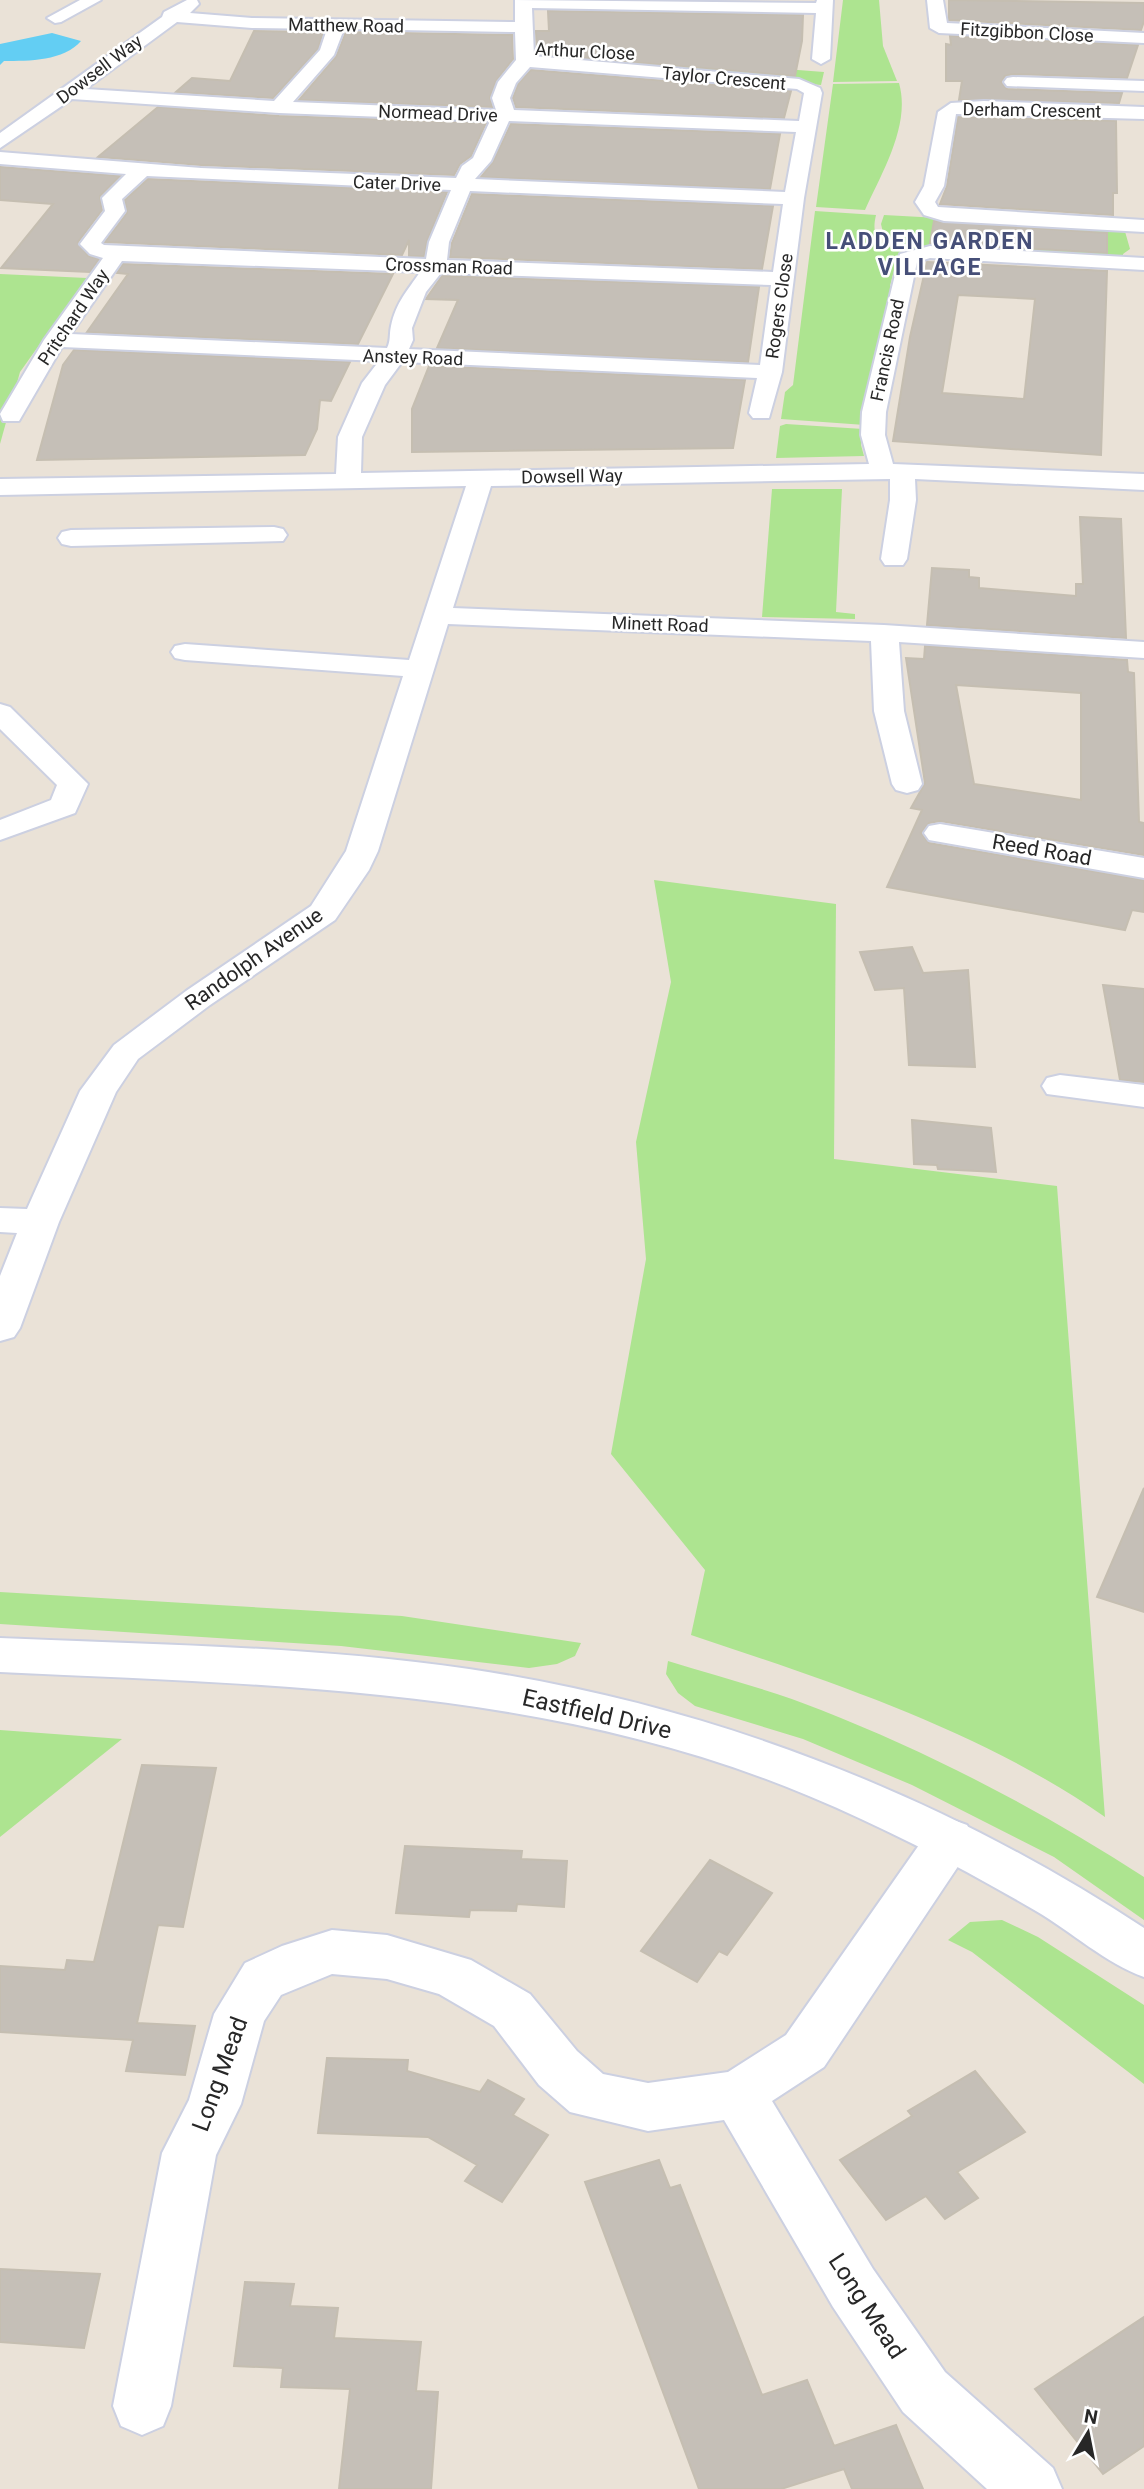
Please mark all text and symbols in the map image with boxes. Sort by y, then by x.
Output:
street label: Matthew Road [288,13,404,37]
street label: Fitzgibbon Close [960,18,1094,46]
street label: Dowsell Way [52,30,146,108]
street label: Arthur Close [535,38,635,64]
street label: Taylor Crescent [661,62,787,94]
street label: Derham Crescent [962,98,1102,122]
street label: Normead Drive [378,100,498,126]
street label: Cater Drive [353,171,441,195]
district label: LADDEN GARDEN VILLAGE [826,228,1034,281]
street label: Rogers Close [761,252,797,360]
street label: Crossman Road [385,253,513,279]
street label: Pritchard Way [33,265,113,369]
street label: Francis Road [866,297,908,403]
street label: Anstey Road [362,345,464,369]
street label: Dowsell Way [521,465,623,487]
street label: Minett Road [611,612,709,636]
street label: Reed Road [990,829,1094,871]
street label: Randolph Avenue [181,903,327,1015]
street label: Eastfield Drive [520,1683,674,1745]
street label: Long Mead [186,2013,254,2135]
street label: Long Mead [823,2248,911,2364]
north arrow [1053,2398,1123,2468]
text: N [1082,2404,1099,2429]

